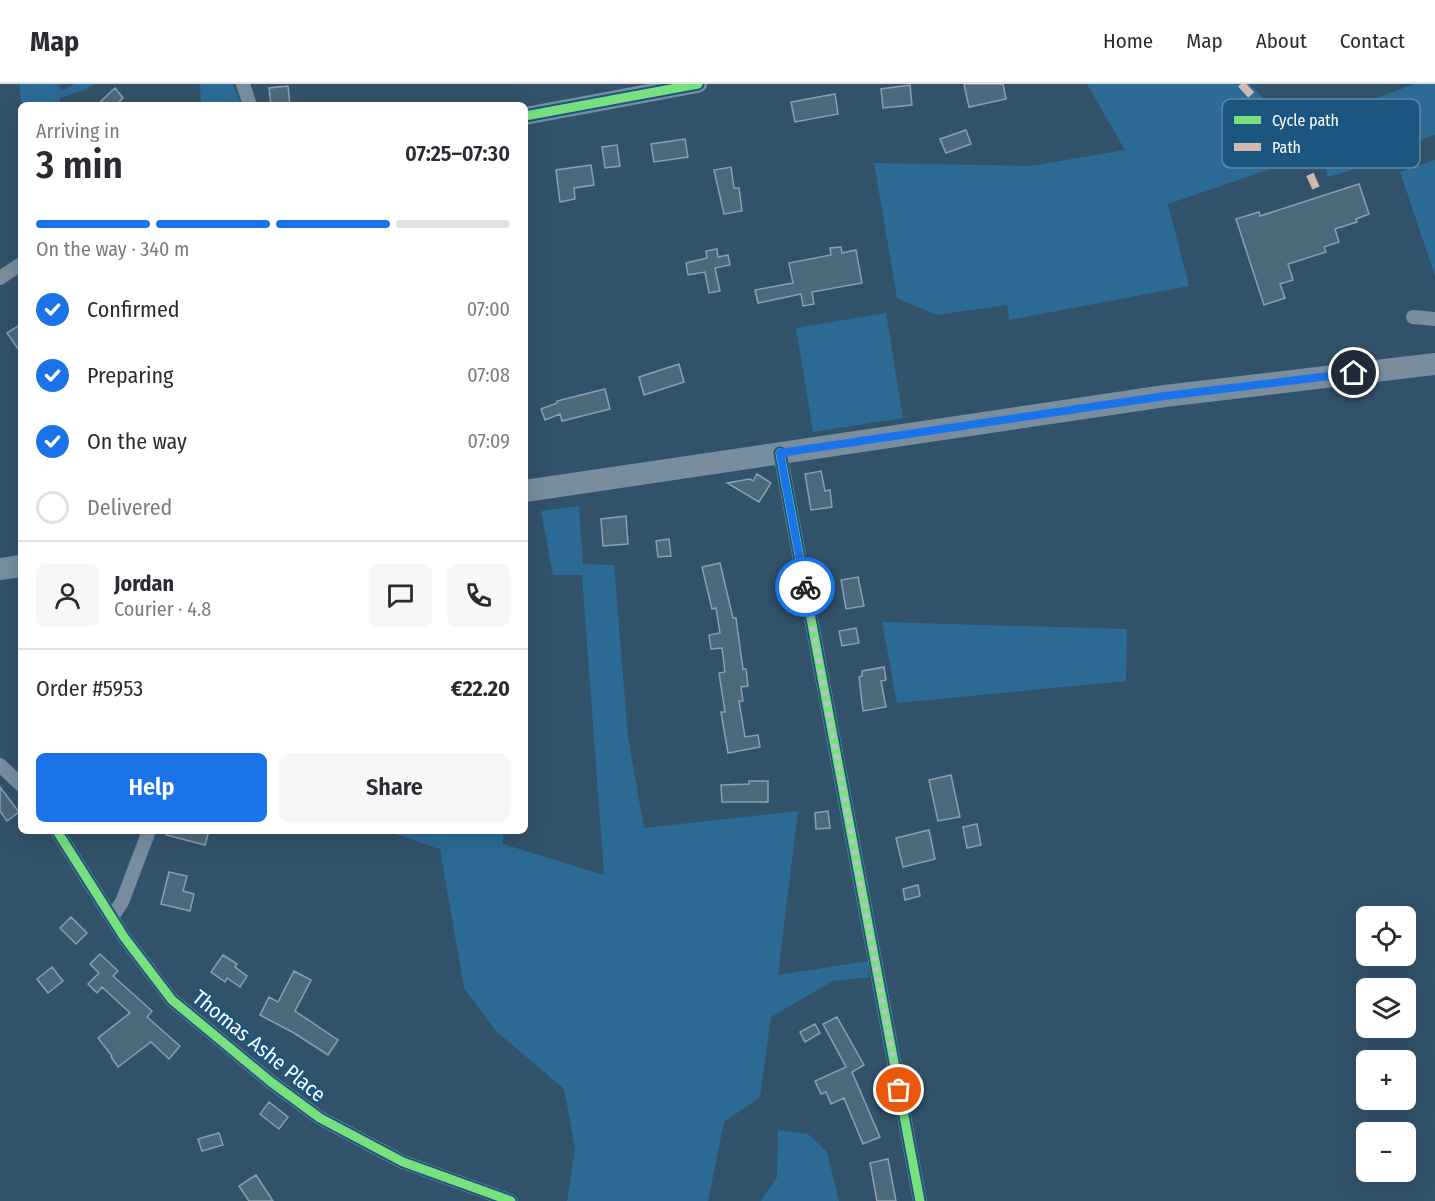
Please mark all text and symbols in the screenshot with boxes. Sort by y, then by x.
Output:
text: Map [30,25,79,58]
text: Home [1103,28,1153,54]
text: Map [1186,28,1223,54]
text: About [1256,28,1307,54]
text: Contact [1340,28,1405,54]
legend [1222,99,1420,168]
text: Cycle path [1272,111,1339,130]
text: Arriving in [36,119,120,143]
text: Path [1272,138,1301,157]
text: 07:25–07:30 [405,140,510,167]
text: 3 min [36,142,123,188]
text: On the way · 340 m [36,237,189,261]
icon: check [36,293,69,326]
text: Confirmed [87,296,180,323]
text: 07:00 [467,297,510,321]
pin [1328,347,1379,398]
icon: home [1337,356,1370,389]
icon: check [36,359,69,392]
text: Preparing [87,362,173,389]
text: 07:08 [467,363,510,387]
icon: check [36,425,69,458]
text: On the way [87,428,187,455]
text: 07:09 [468,429,510,453]
text: Delivered [87,494,172,521]
courier [775,557,835,617]
button: person [36,564,99,627]
button: chat [369,564,432,627]
button: phone [447,564,510,627]
text: Jordan [114,570,174,597]
icon: bike [789,571,822,604]
text: Courier · 4.8 [114,597,211,621]
text: Order #5953 [36,675,143,702]
text: €22.20 [451,675,510,702]
button: Help [36,753,267,822]
button: Share [279,753,510,822]
map controls [1356,906,1416,1182]
button: locate [1356,906,1416,966]
button: layers [1356,978,1416,1038]
street label: Thomas Ashe Place [187,984,331,1108]
button: + [1356,1050,1416,1110]
pin [873,1064,924,1115]
icon: bag [882,1073,915,1106]
button: − [1356,1122,1416,1182]

